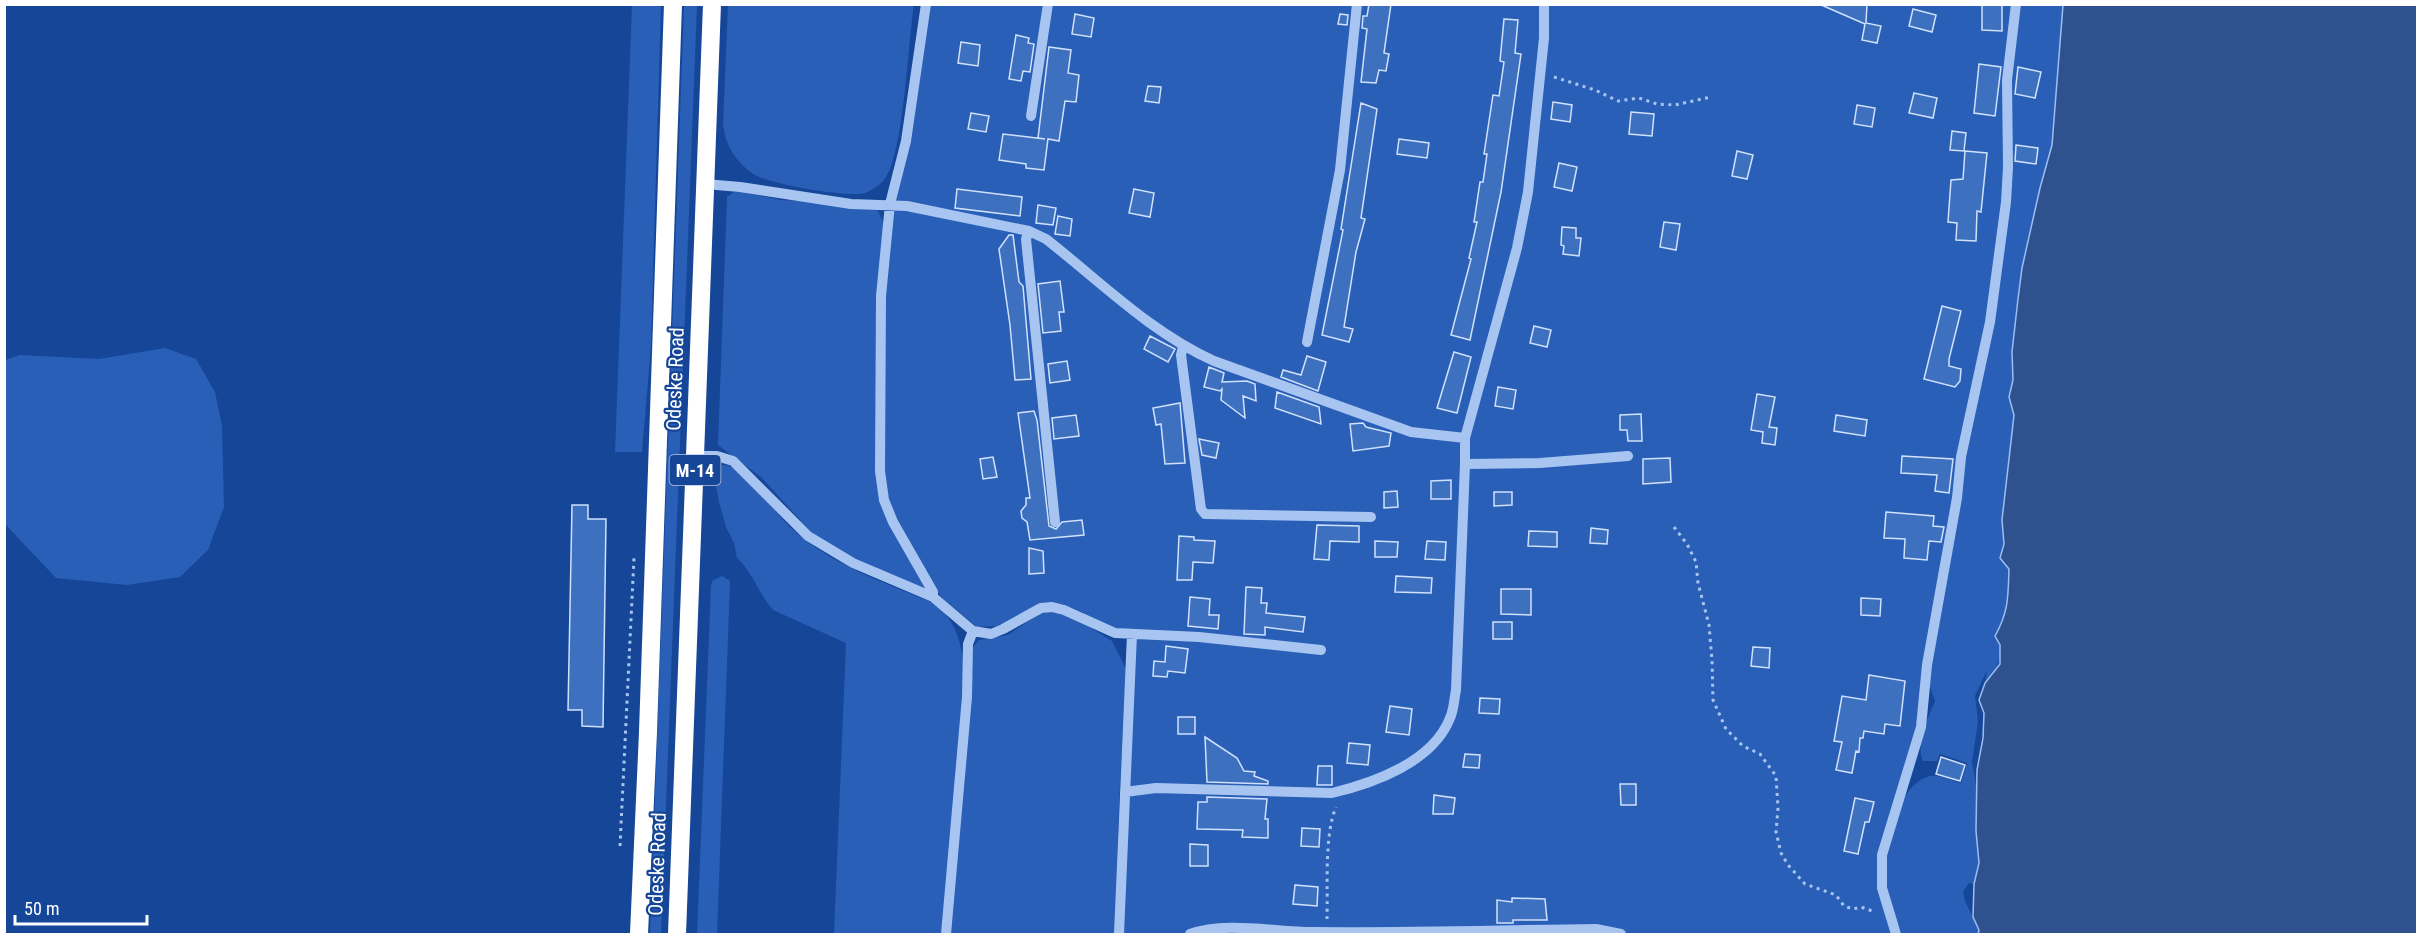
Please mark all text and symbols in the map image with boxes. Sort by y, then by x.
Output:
street label: Odeske Road [661,327,689,431]
road number: М-14 [670,455,720,485]
street label: Odeske Road [643,812,671,916]
scale bar [15,888,147,926]
text: 50 m [24,898,59,919]

